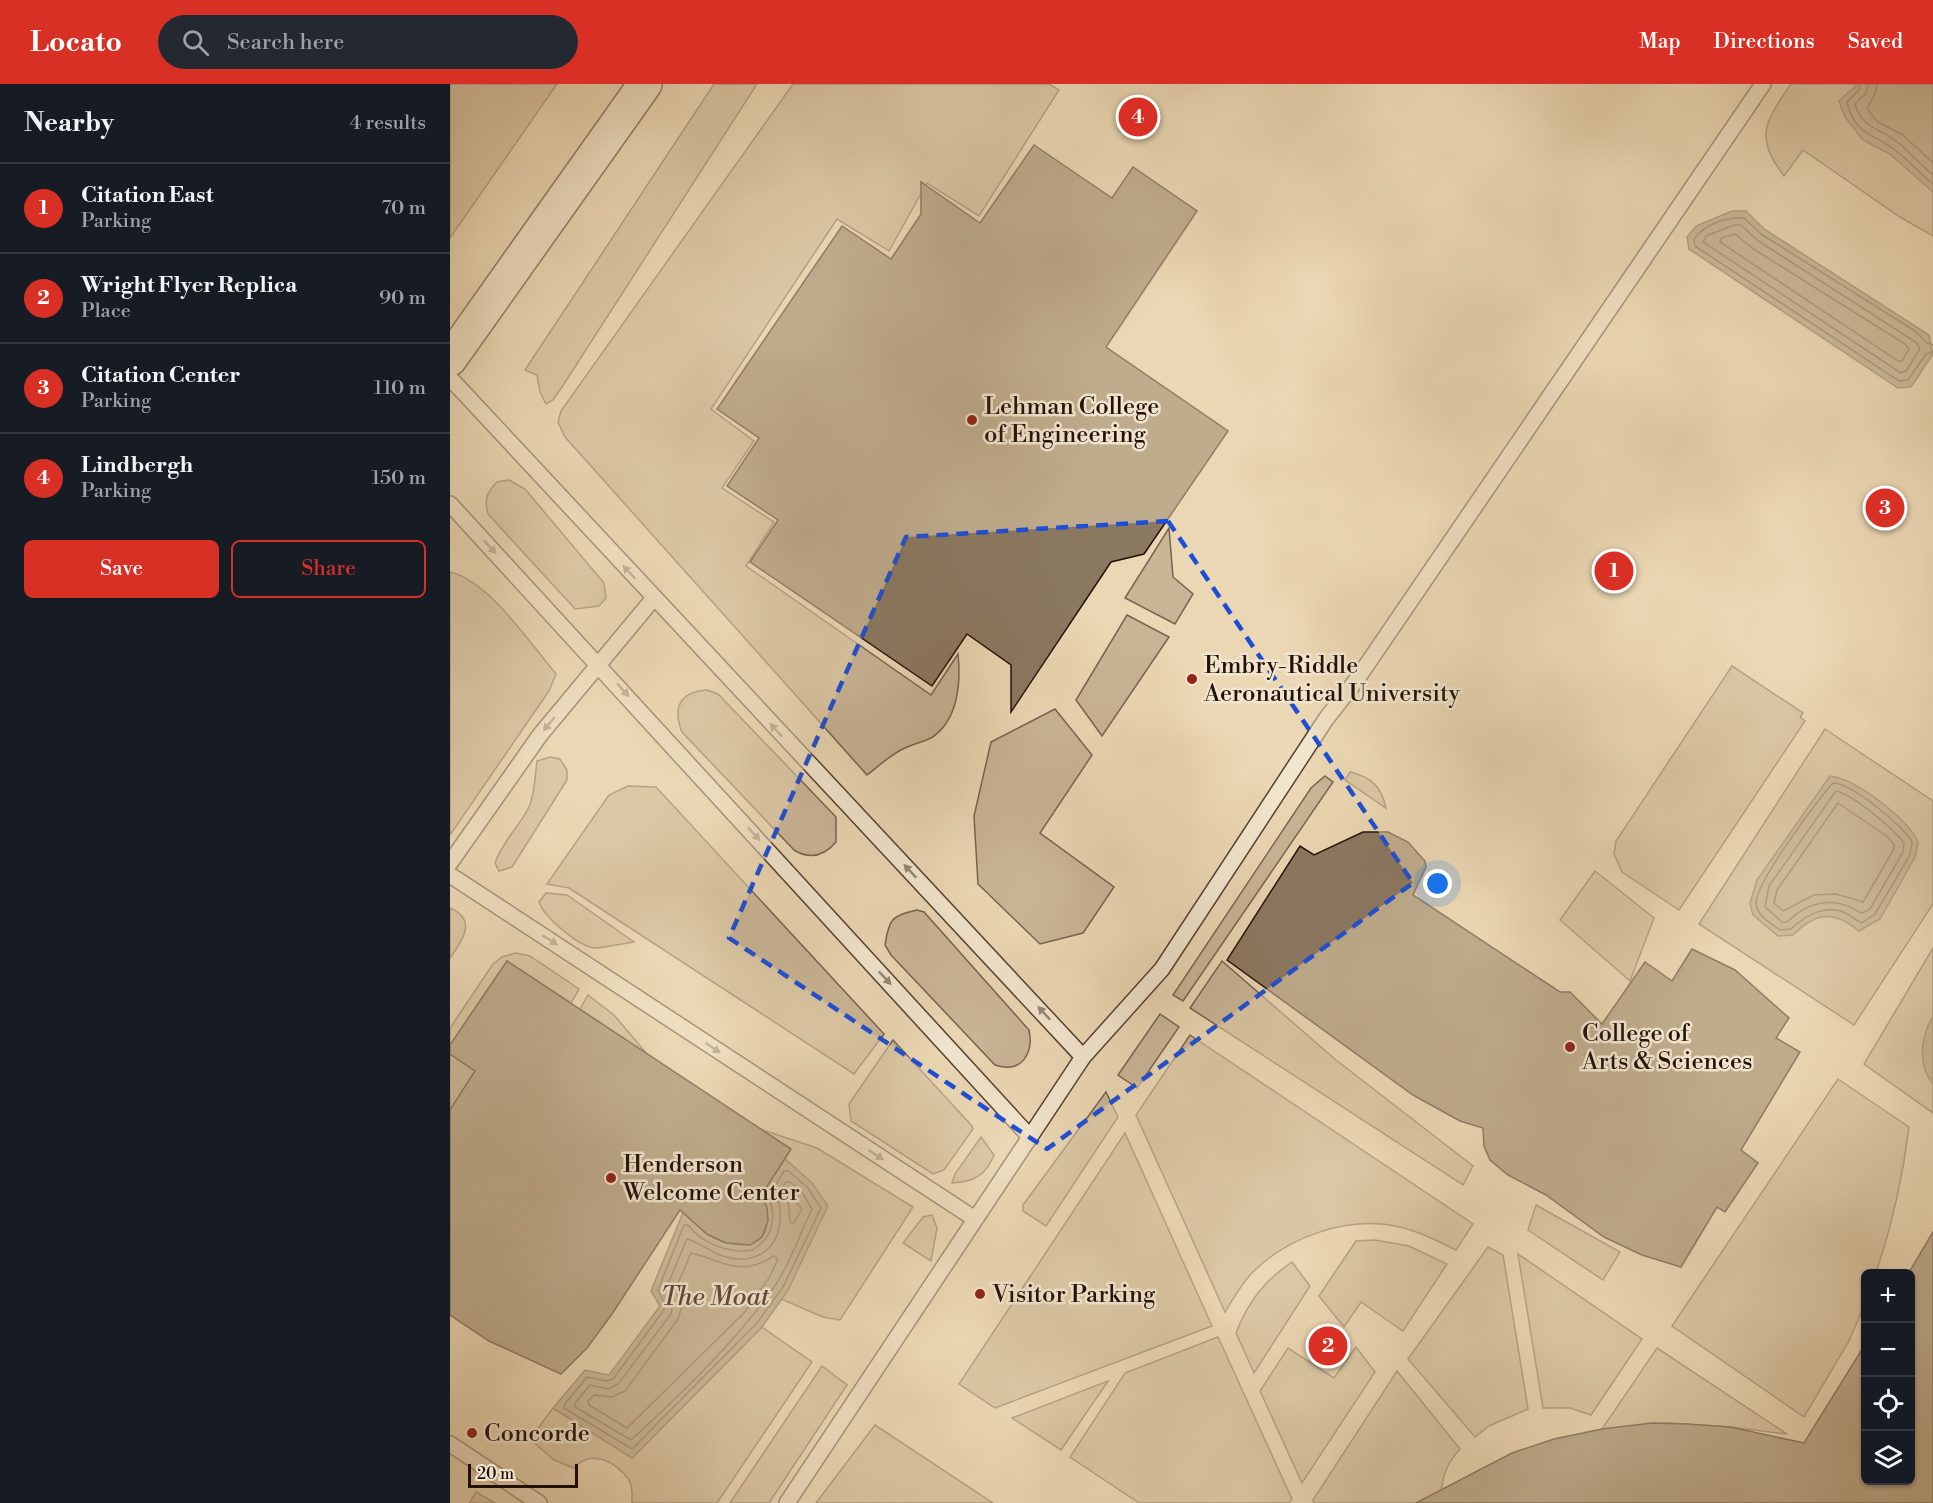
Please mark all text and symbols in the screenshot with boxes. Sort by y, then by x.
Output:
search box [158,15,578,69]
text: Locato [30,25,122,60]
icon: search [179,26,212,59]
text: Search here [227,29,344,56]
text: Map [1639,29,1681,55]
text: Directions [1714,29,1815,55]
text: Saved [1848,29,1903,55]
pin: 4 [1118,94,1158,140]
text: Nearby [24,107,114,139]
text: 4 results [349,111,426,136]
text: Citation East [81,182,213,209]
text: 1 [39,196,48,221]
text: 70 m [382,196,426,221]
text: Parking [81,209,151,234]
text: Wright Flyer Replica [81,272,297,299]
text: 2 [37,286,50,311]
text: 90 m [379,286,426,311]
text: Place [81,299,131,324]
text: Citation Center [81,362,240,389]
text: 3 [37,376,50,401]
text: 110 m [374,376,426,401]
text: Parking [81,389,151,414]
place label: Lehman College of Engineering [984,392,1159,450]
marker: Lehman College of Engineering [965,413,979,427]
text: Lindbergh [81,452,193,479]
text: 4 [37,466,50,491]
text: 150 m [371,466,426,491]
text: Parking [81,479,151,504]
pin: 3 [1866,486,1904,530]
button: Save [24,540,219,598]
button: Share [231,540,426,598]
one-way arrow [483,540,497,555]
pin: 1 [1594,548,1634,594]
one-way arrow [622,564,636,579]
place label: Embry-Riddle Aeronautical University [1203,651,1460,709]
marker: Embry-Riddle Aeronautical University [1185,672,1199,686]
one-way arrow [616,682,629,697]
one-way arrow [543,716,556,732]
one-way arrow [770,723,784,737]
one-way arrow [747,826,760,841]
one-way arrow [904,865,918,879]
your location [1423,869,1452,898]
one-way arrow [542,935,558,946]
one-way arrow [878,971,892,985]
one-way arrow [1037,1006,1051,1021]
place label: College of Arts & Sciences [1581,1019,1753,1077]
marker: College of Arts & Sciences [1563,1040,1577,1054]
one-way arrow [705,1042,721,1053]
one-way arrow [868,1149,884,1160]
place label: Henderson Welcome Center [622,1150,800,1208]
marker: Henderson Welcome Center [604,1171,618,1185]
map controls [1861,1269,1915,1485]
button: + [1861,1269,1915,1323]
place label: Visitor Parking [991,1280,1156,1310]
water label: The Moat [661,1281,770,1313]
marker: Visitor Parking [973,1287,987,1301]
button: − [1861,1323,1915,1377]
pin: 2 [1308,1324,1348,1368]
button: locate [1861,1377,1915,1431]
place label: Concorde [484,1419,590,1449]
marker: Concorde [465,1426,479,1440]
button: layers [1861,1431,1915,1485]
scale bar [468,1461,578,1488]
text: 20 m [477,1464,514,1484]

